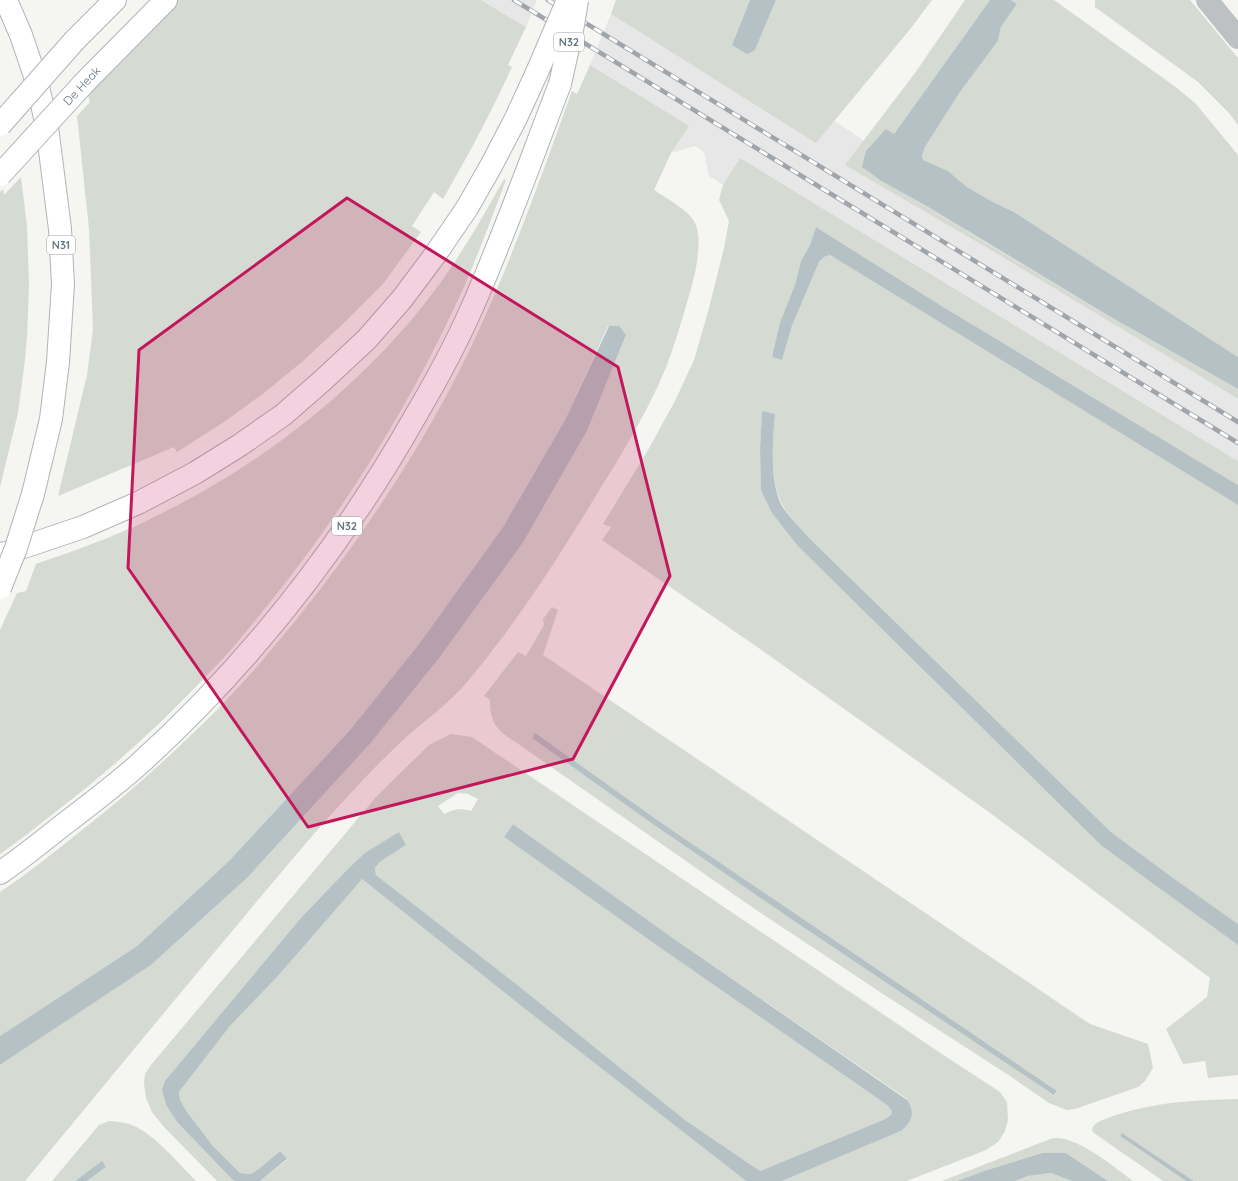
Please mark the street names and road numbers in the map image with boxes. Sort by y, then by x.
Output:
road number: N32 [554,33,584,51]
street label: De Heak [60,63,103,108]
road number: N31 [47,236,75,254]
road number: N32 [332,517,362,535]

